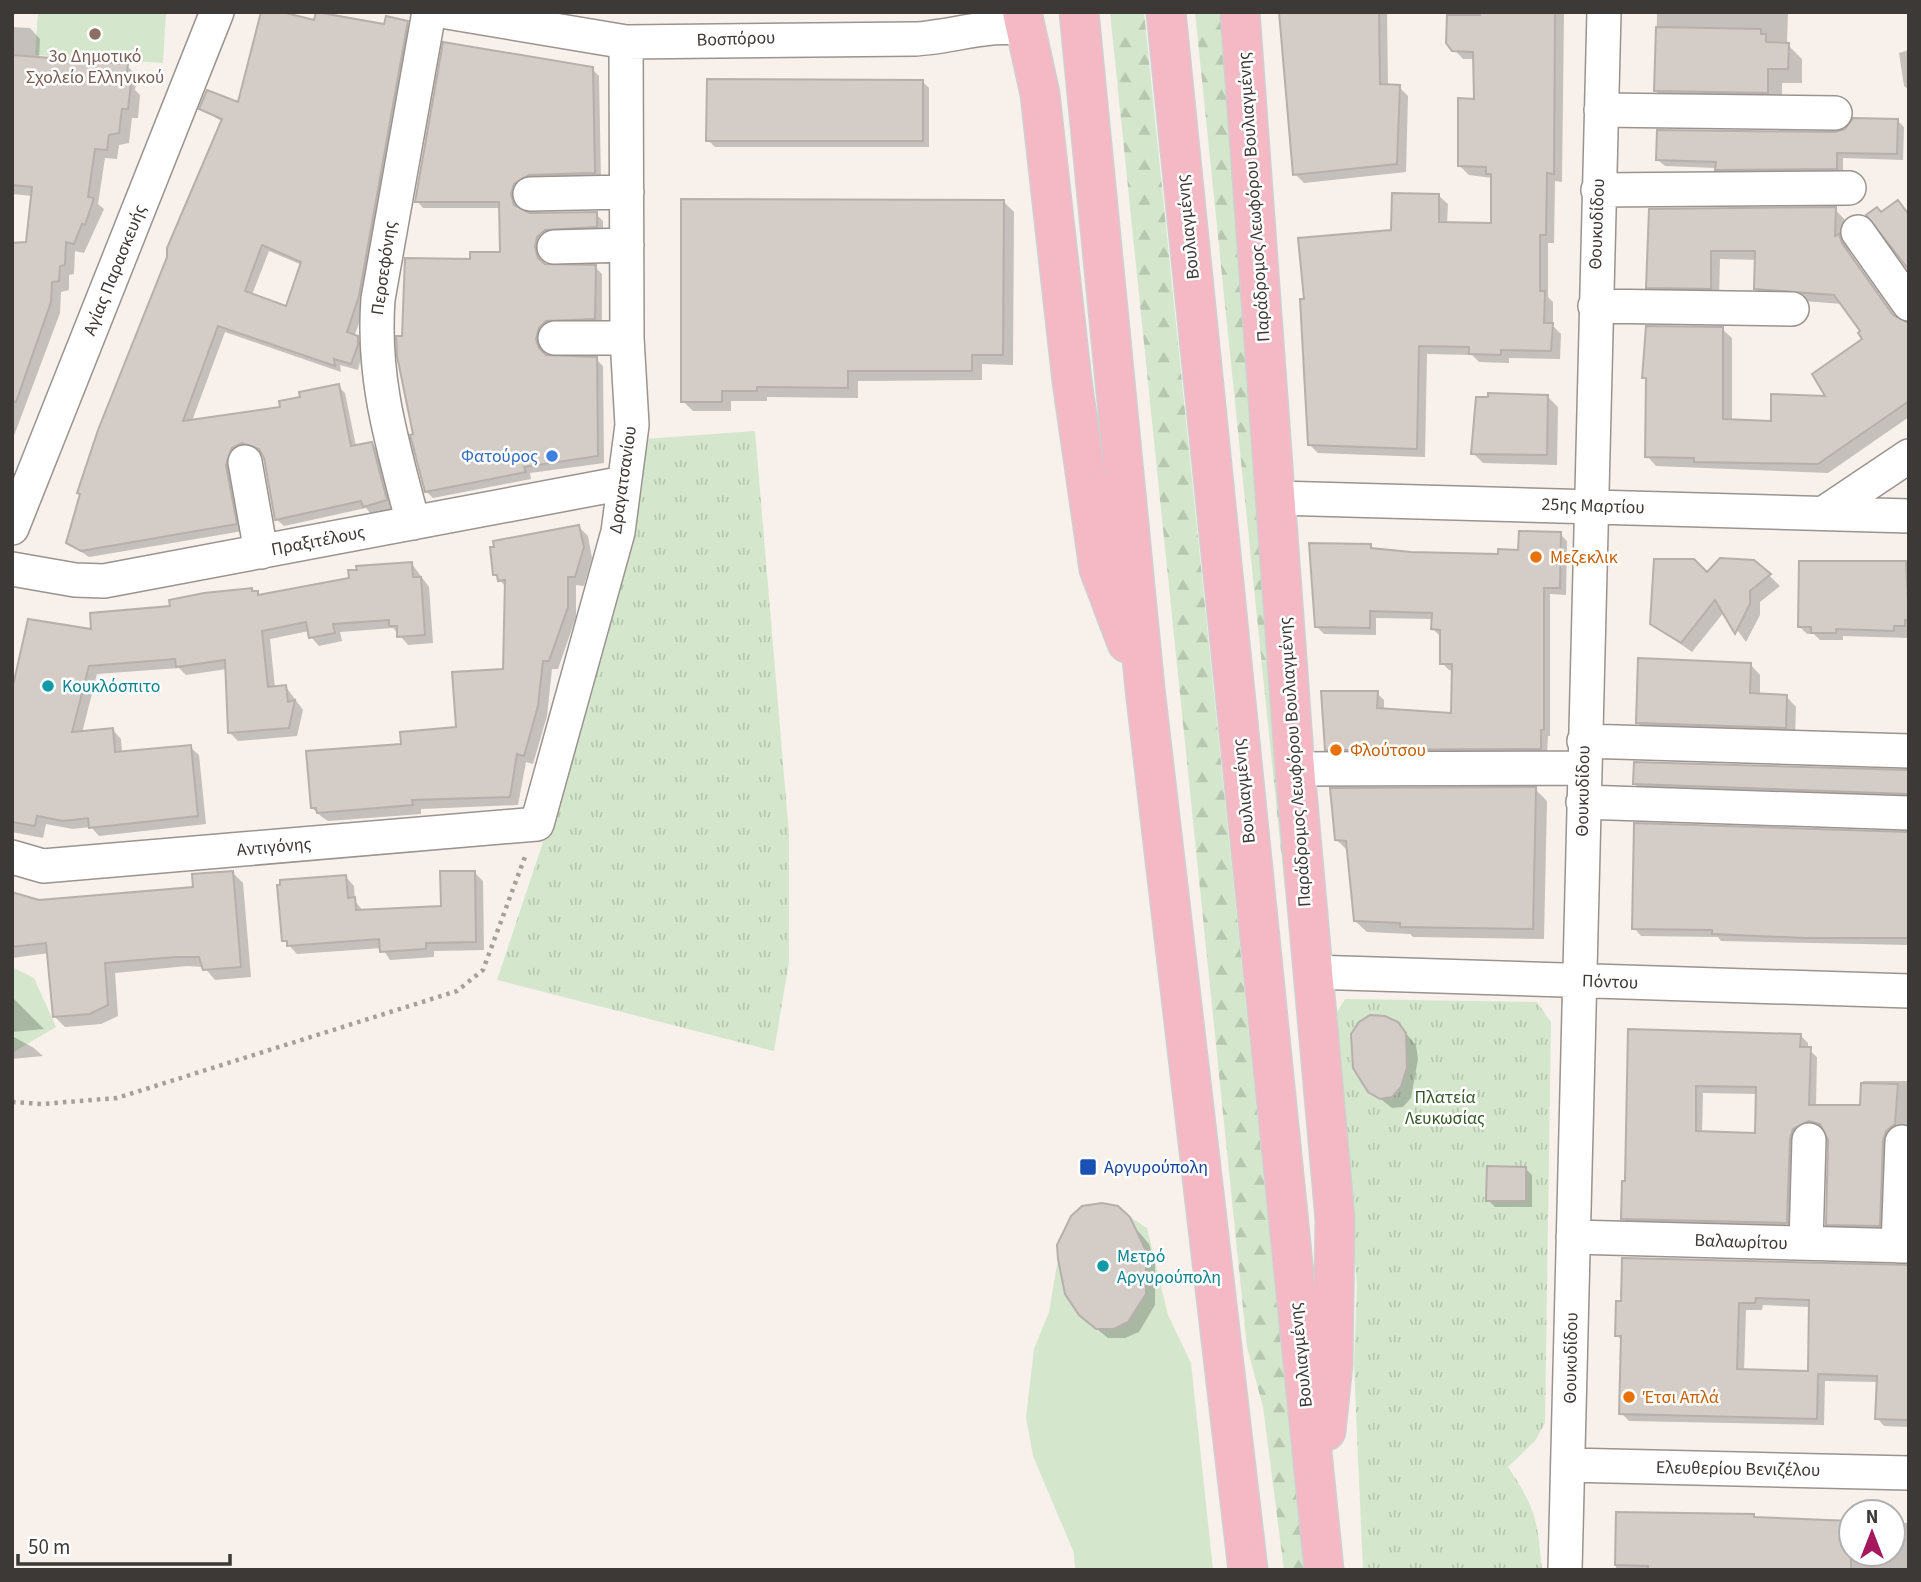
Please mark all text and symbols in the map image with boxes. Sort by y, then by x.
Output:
street label: Βοσπόρου [696,25,776,53]
marker: 3ο Δημοτικό Σχολείο Ελληνικού [87,26,103,42]
place label: 3ο Δημοτικό Σχολείο Ελληνικού [26,44,164,90]
street label: Παράδρομος Λεωφόρου Βουλιαγμένης [1231,51,1277,343]
street label: Βουλιαγμένης [1170,173,1206,281]
street label: Θουκυδίδου [1583,178,1611,270]
street label: Αγίας Παρασκευής [77,201,153,339]
street label: Περσεφόνης [365,219,403,317]
street label: Δραγατσανίου [603,424,643,536]
place label: Φατούρος [461,444,538,469]
marker: Φατούρος [544,448,560,464]
street label: 25ης Μαρτίου [1541,492,1645,520]
street label: Πραξιτέλους [269,520,367,562]
place label: Μεζεκλικ [1550,545,1618,570]
marker: Μεζεκλικ [1528,549,1544,565]
street label: Παράδρομος Λεωφόρου Βουλιαγμένης [1272,616,1318,908]
place label: Κουκλόσπιτο [62,674,160,699]
marker: Κουκλόσπιτο [40,678,56,694]
street label: Βουλιαγμένης [1226,737,1262,845]
place label: Φλούτσου [1350,738,1426,763]
marker: Φλούτσου [1328,742,1344,758]
street label: Θουκυδίδου [1570,745,1596,837]
street label: Αντιγόνης [236,831,312,863]
street label: Πόντου [1582,969,1638,995]
park label: Πλατεία Λευκωσίας [1405,1085,1485,1131]
place label: Αργυρούπολη [1104,1155,1208,1180]
marker: Αργυρούπολη [1078,1157,1098,1177]
street label: Βαλαωρίτου [1694,1228,1788,1256]
place label: Μετρό Αργυρούπολη [1117,1244,1221,1290]
marker: Μετρό Αργυρούπολη [1095,1258,1111,1274]
street label: Βουλιαγμένης [1283,1301,1319,1409]
street label: Θουκυδίδου [1558,1312,1584,1404]
place label: Έτσι Απλά [1642,1385,1719,1410]
marker: Έτσι Απλά [1621,1389,1637,1405]
street label: Ελευθερίου Βενιζέλου [1656,1455,1820,1483]
north arrow [1837,1498,1907,1568]
text: N [1866,1504,1878,1531]
scale bar [18,1522,229,1566]
text: 50 m [28,1532,70,1562]

